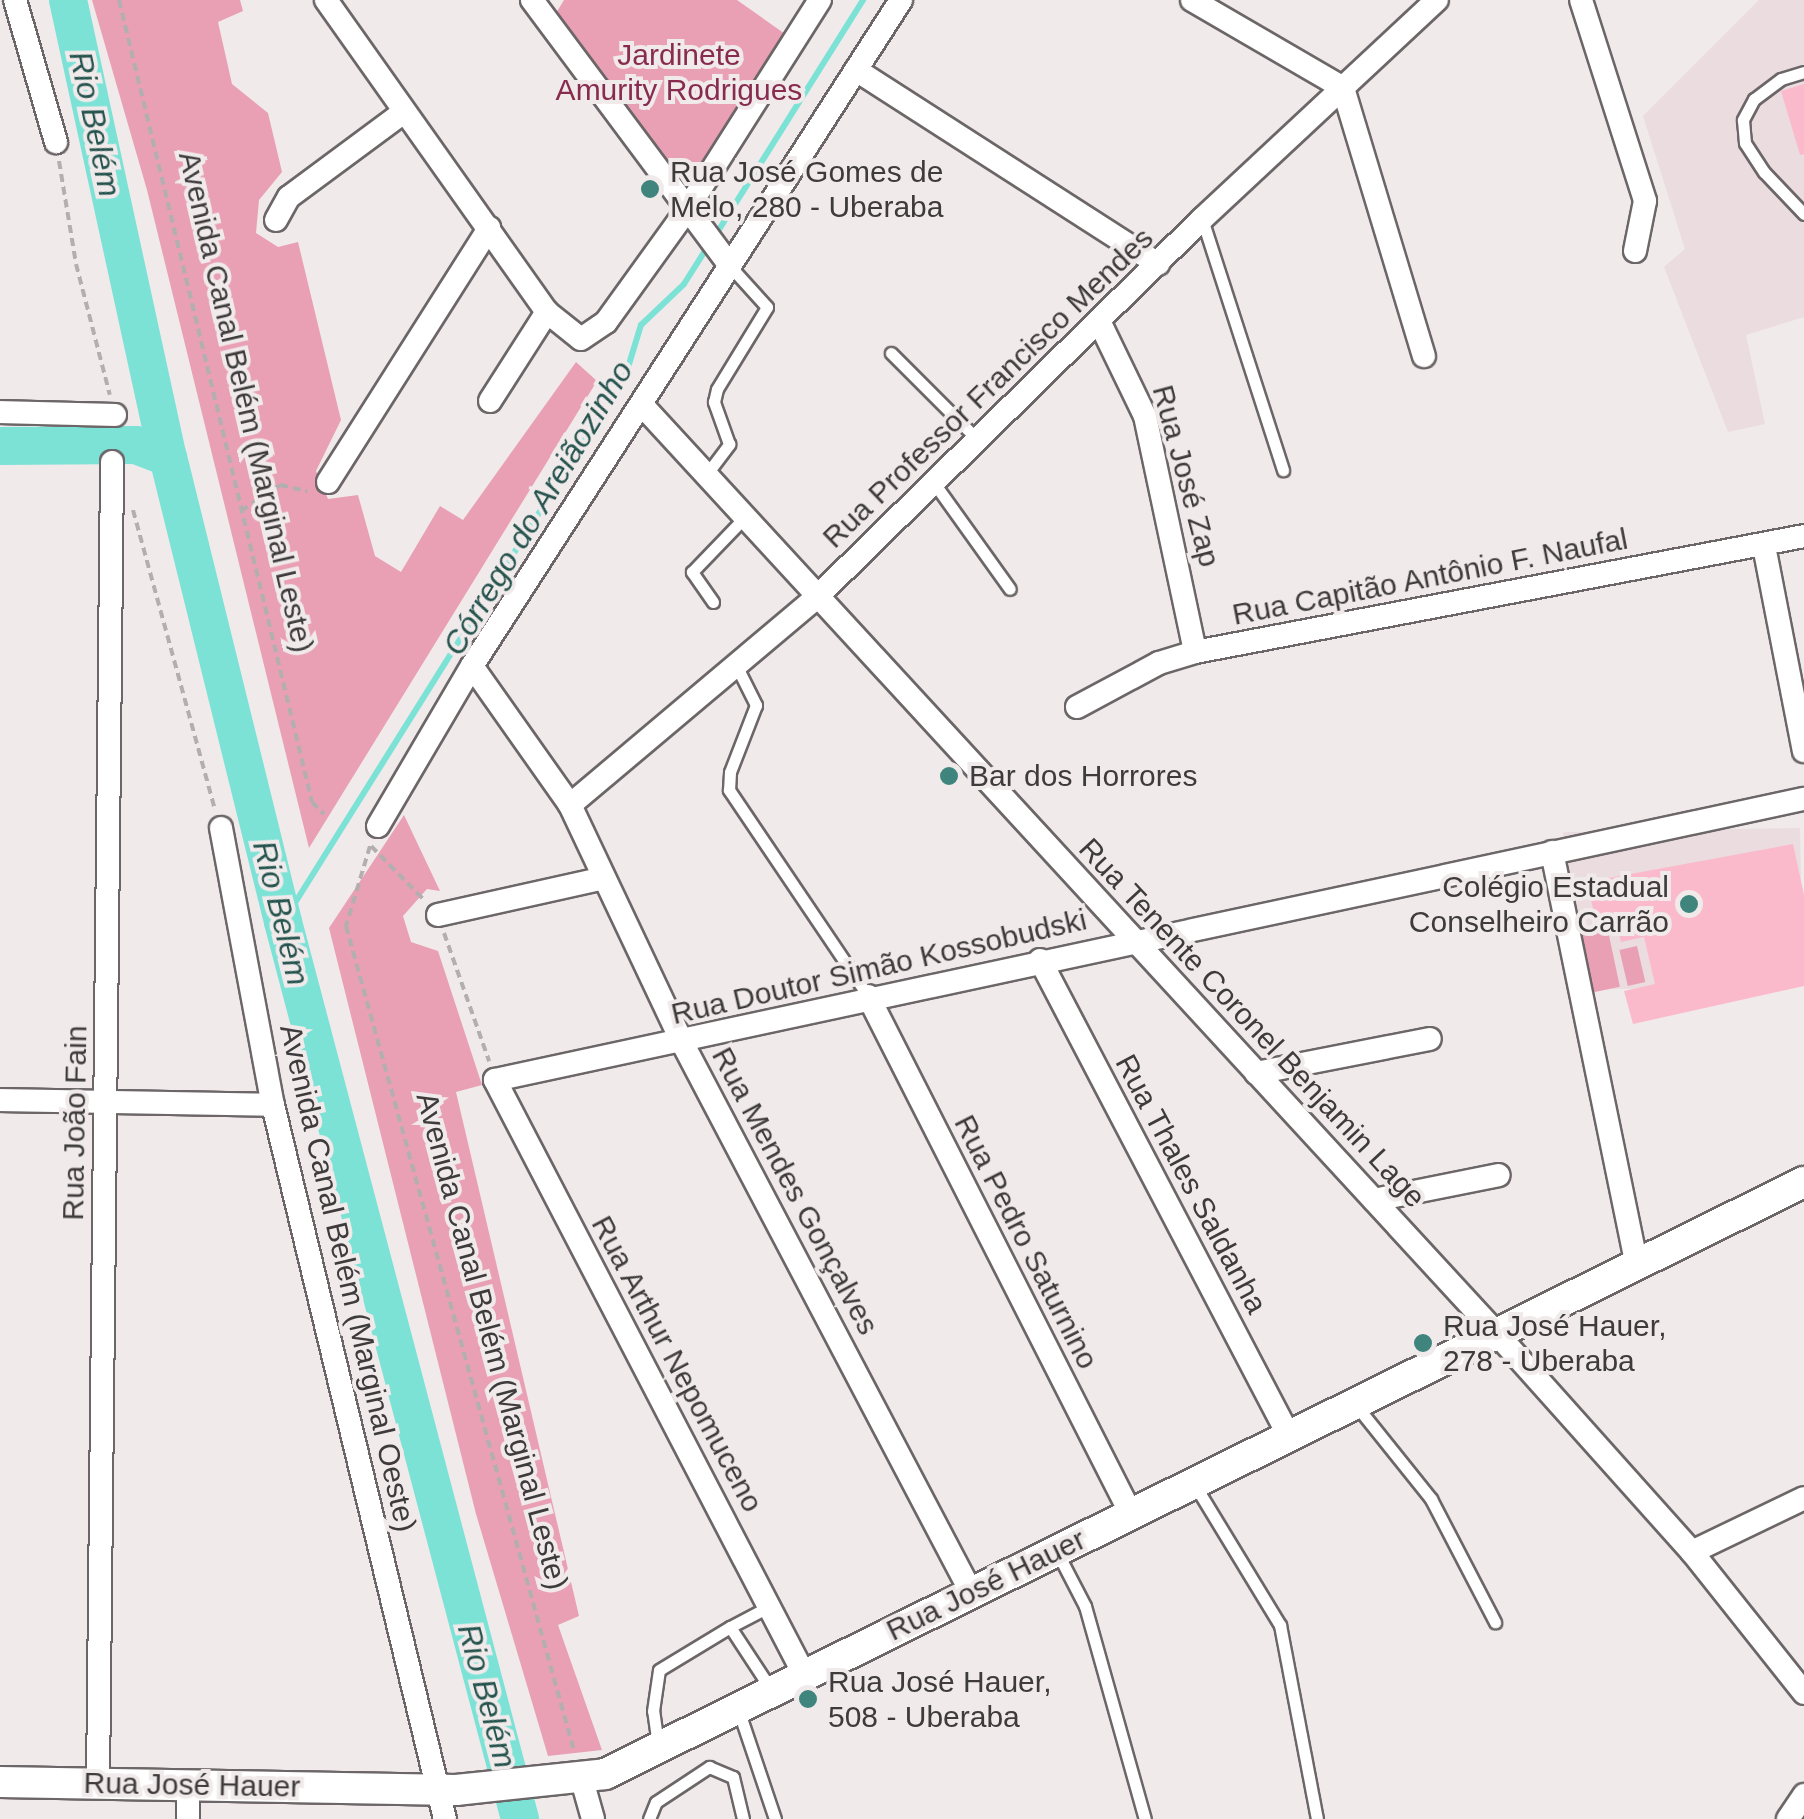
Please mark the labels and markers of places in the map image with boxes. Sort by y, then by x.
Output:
place label: Rua José Gomes de Melo, 280 - Uberaba [670,154,943,224]
marker: Rua José Gomes de Melo, 280 - Uberaba [639,178,661,200]
place label: Bar dos Horrores [969,758,1197,794]
marker: Bar dos Horrores [938,765,960,787]
place label: Colégio Estadual Conselheiro Carrão [1409,869,1669,940]
marker: Colégio Estadual Conselheiro Carrão [1678,893,1700,915]
place label: Rua José Hauer, 278 - Uberaba [1443,1308,1666,1378]
marker: Rua José Hauer, 278 - Uberaba [1412,1332,1434,1354]
place label: Rua José Hauer, 508 - Uberaba [828,1664,1051,1734]
marker: Rua José Hauer, 508 - Uberaba [797,1688,819,1710]

